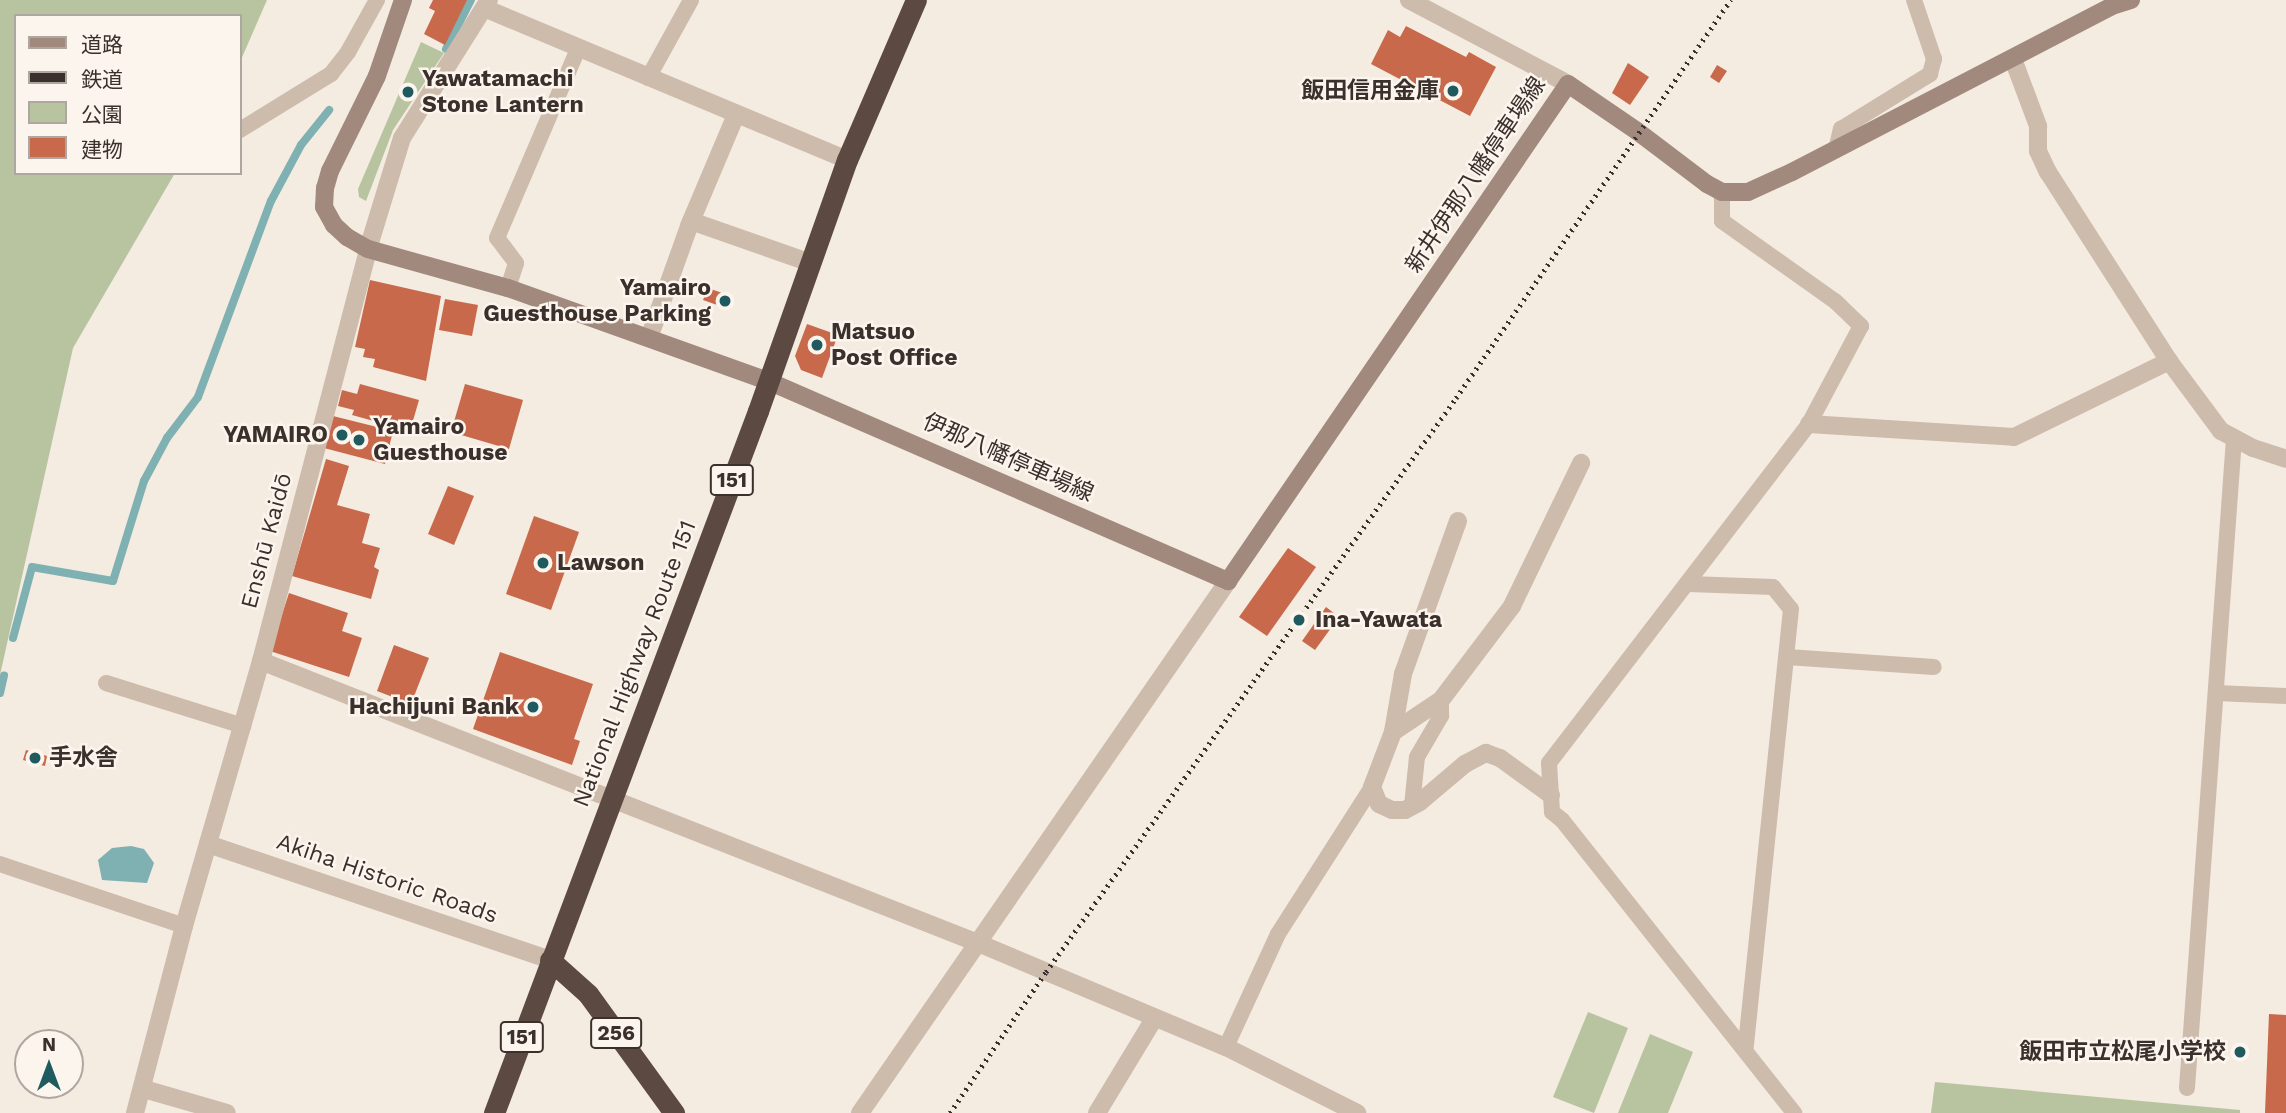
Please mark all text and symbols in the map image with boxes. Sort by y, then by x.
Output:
legend [14,14,242,175]
text: 道路 [81,32,123,57]
place label: Yawatamachi Stone Lantern [422,65,584,119]
text: 鉄道 [81,67,123,92]
street label: 新井伊那八幡停車場線 [1400,72,1552,278]
place label: 飯田信用金庫 [1301,77,1439,105]
marker: 飯田信用金庫 [1445,83,1461,99]
marker: Yawatamachi Stone Lantern [400,84,416,100]
text: 公園 [81,102,123,127]
text: 建物 [81,137,123,162]
place label: Yamairo Guesthouse Parking [483,274,711,328]
marker: Yamairo Guesthouse Parking [717,293,733,309]
place label: Matsuo Post Office [831,318,957,372]
marker: Matsuo Post Office [809,337,825,353]
street label: 伊那八幡停車場線 [918,408,1098,508]
place label: Yamairo Guesthouse [373,413,508,467]
place label: YAMAIRO [223,421,328,449]
marker: YAMAIRO [334,427,350,443]
marker: Yamairo Guesthouse [351,432,367,448]
road number: 151 [709,462,755,498]
street label: Enshū Kaidō [236,470,298,612]
street label: National Highway Route 151 [567,516,703,812]
place label: Lawson [557,549,645,577]
marker: Lawson [535,555,551,571]
place label: Ina-Yawata [1315,606,1442,634]
marker: Ina-Yawata [1289,610,1309,630]
place label: Hachijuni Bank [349,693,519,721]
marker: Hachijuni Bank [525,699,541,715]
place label: 手水舎 [49,744,118,772]
marker: 手水舎 [27,750,43,766]
street label: Akiha Historic Roads [273,828,501,930]
road number: 256 [590,1016,642,1050]
road number: 151 [499,1020,545,1054]
north arrow [14,1029,84,1099]
text: N [42,1033,56,1056]
place label: 飯田市立松尾小学校 [2019,1038,2226,1066]
marker: 飯田市立松尾小学校 [2232,1044,2248,1060]

